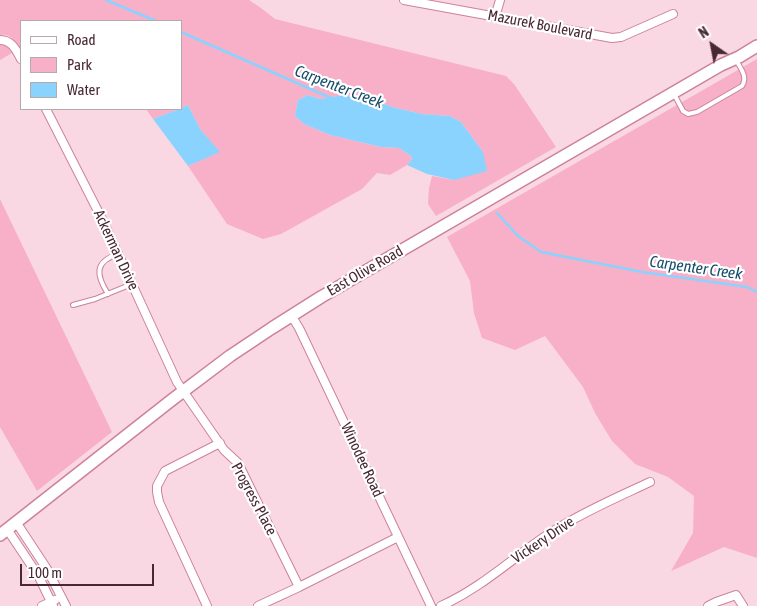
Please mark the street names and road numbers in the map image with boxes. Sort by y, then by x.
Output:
street label: Mazurek Boulevard [486,6,594,44]
street label: Ackerman Drive [90,207,142,293]
street label: East Olive Road [324,242,406,300]
street label: Winodee Road [337,420,387,500]
street label: Progress Place [227,460,281,538]
street label: Vickery Drive [508,513,578,567]

